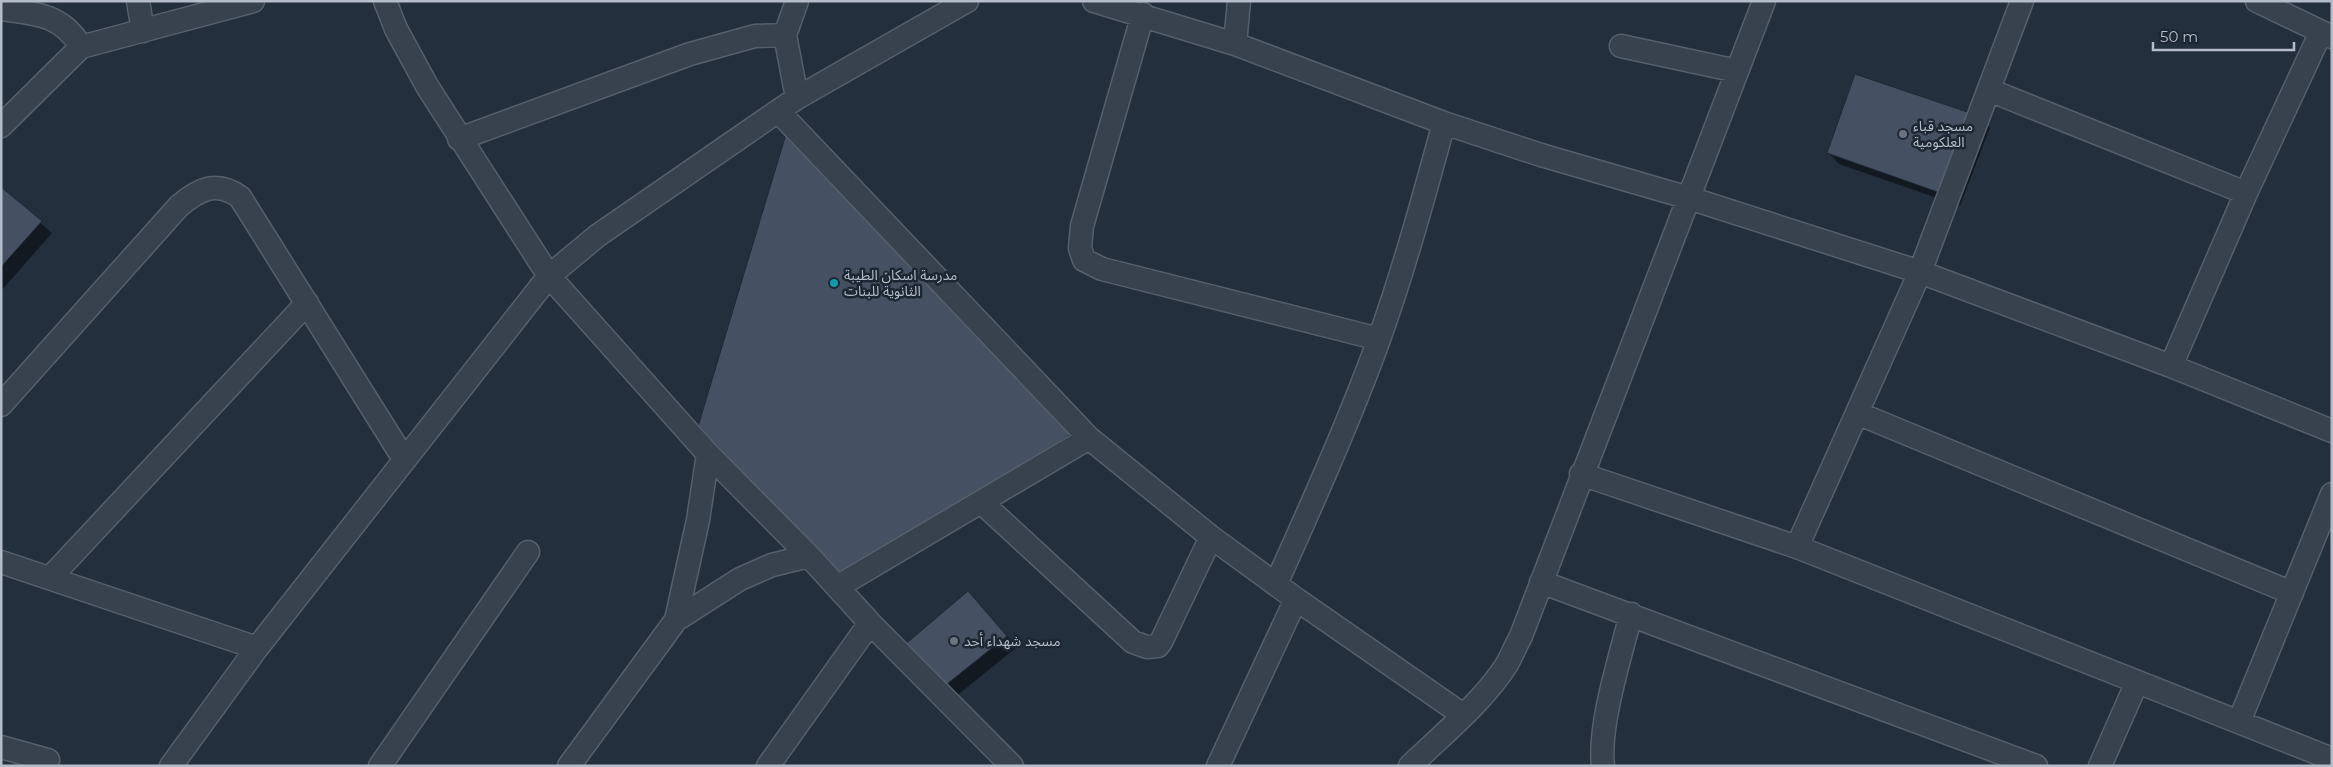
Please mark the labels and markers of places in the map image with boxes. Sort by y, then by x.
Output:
place label: مسجد قباء العلكومية [1913,117,1973,151]
marker: مسجد قباء العلكومية [1897,128,1909,140]
place label: مدرسة اسكان الطيبة الثانوية للبنات [844,266,957,300]
marker: مدرسة اسكان الطيبة الثانوية للبنات [828,277,840,289]
place label: مسجد شهداء أحد [964,632,1061,650]
marker: مسجد شهداء أحد [948,635,960,647]

